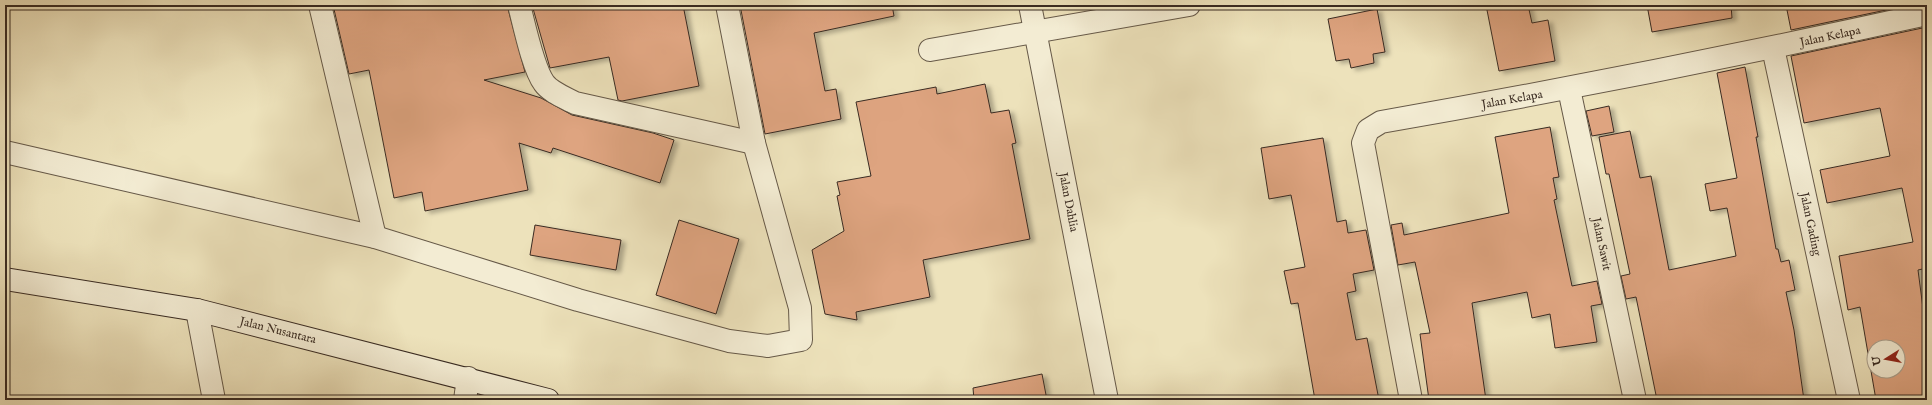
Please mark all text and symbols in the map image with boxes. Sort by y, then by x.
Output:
street label: Jalan Kelapa [1796,23,1863,52]
street label: Jalan Kelapa [1478,87,1545,114]
street label: Jalan Dahlia [1054,169,1082,234]
street label: Jalan Gading [1795,189,1825,258]
street label: Jalan Sawit [1587,214,1614,272]
street label: Jalan Nusantara [236,313,318,348]
north arrow [1866,339,1906,379]
text: U [1869,354,1885,368]

